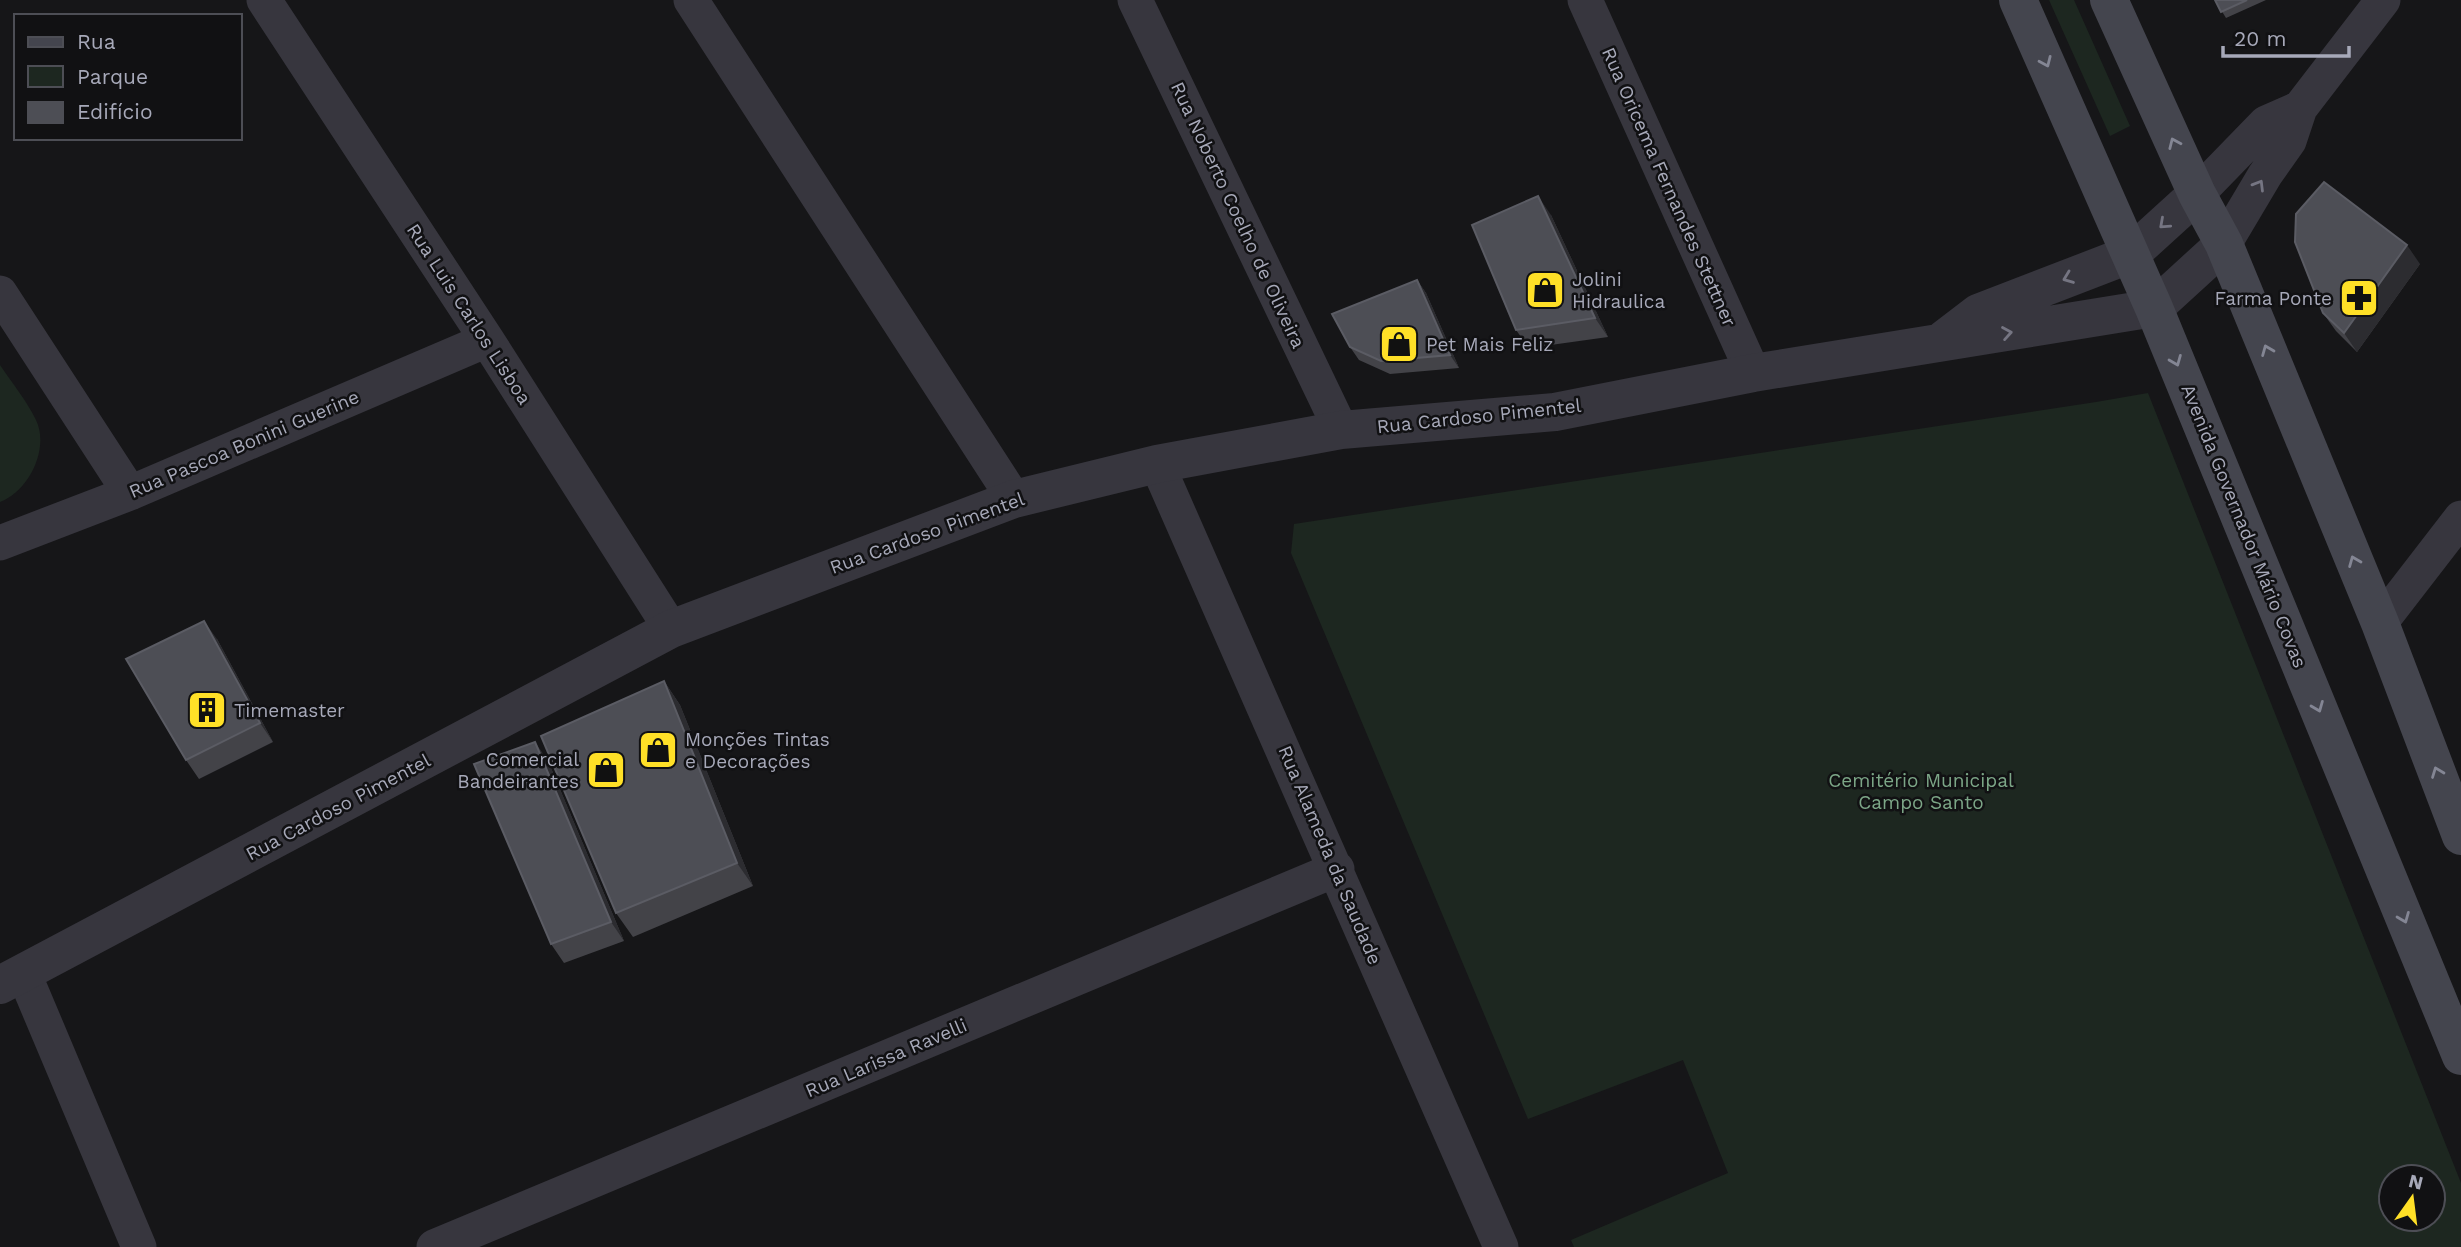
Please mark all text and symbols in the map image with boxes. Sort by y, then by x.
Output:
legend [14,14,242,140]
scale bar [2223,14,2349,58]
text: 20 m [2234,26,2286,51]
text: Rua [77,29,116,54]
street label: Rua Oricema Fernandes Stettner [1597,44,1741,330]
one-way arrow [2038,55,2052,68]
text: Parque [77,64,148,89]
street label: Rua Noberto Coelho de Oliveira [1166,78,1310,352]
text: Edifício [77,99,153,124]
one-way arrow [2168,138,2182,150]
one-way arrow [2250,180,2263,193]
one-way arrow [2159,216,2172,228]
street label: Rua Luis Carlos Lisboa [402,219,536,409]
place label: Jolini Hidraulica [1572,268,1665,313]
shop icon: Jolini Hidraulica [1524,269,1566,311]
one-way arrow [2062,270,2074,284]
pharmacy icon: Farma Ponte [2338,277,2380,319]
place label: Farma Ponte [2215,287,2332,310]
shop icon: Pet Mais Feliz [1378,323,1420,365]
one-way arrow [2001,327,2013,342]
place label: Pet Mais Feliz [1426,333,1553,356]
one-way arrow [2262,345,2276,357]
one-way arrow [2167,354,2181,366]
street label: Avenida Governador Mário Covas [2176,381,2312,671]
street label: Rua Pascoa Bonini Guerine [125,385,363,503]
street label: Rua Cardoso Pimentel [1376,394,1583,438]
street label: Rua Cardoso Pimentel [827,487,1028,579]
one-way arrow [2348,555,2362,568]
building icon: Timemaster [186,689,228,731]
place label: Timemaster [234,699,345,722]
one-way arrow [2310,700,2324,713]
place label: Monções Tintas e Decorações [685,728,830,773]
shop icon: Monções Tintas e Decorações [637,729,679,771]
street label: Rua Alameda da Saudade [1273,742,1387,968]
place label: Comercial Bandeirantes [457,748,579,793]
street label: Rua Cardoso Pimentel [242,749,434,865]
shop icon: Comercial Bandeirantes [585,749,627,791]
one-way arrow [2431,767,2445,779]
park label: Cemitério Municipal Campo Santo [1828,769,2014,814]
one-way arrow [2396,911,2410,923]
street label: Rua Larissa Ravelli [802,1014,970,1102]
north arrow [2377,1163,2447,1233]
text: N [2406,1169,2426,1195]

